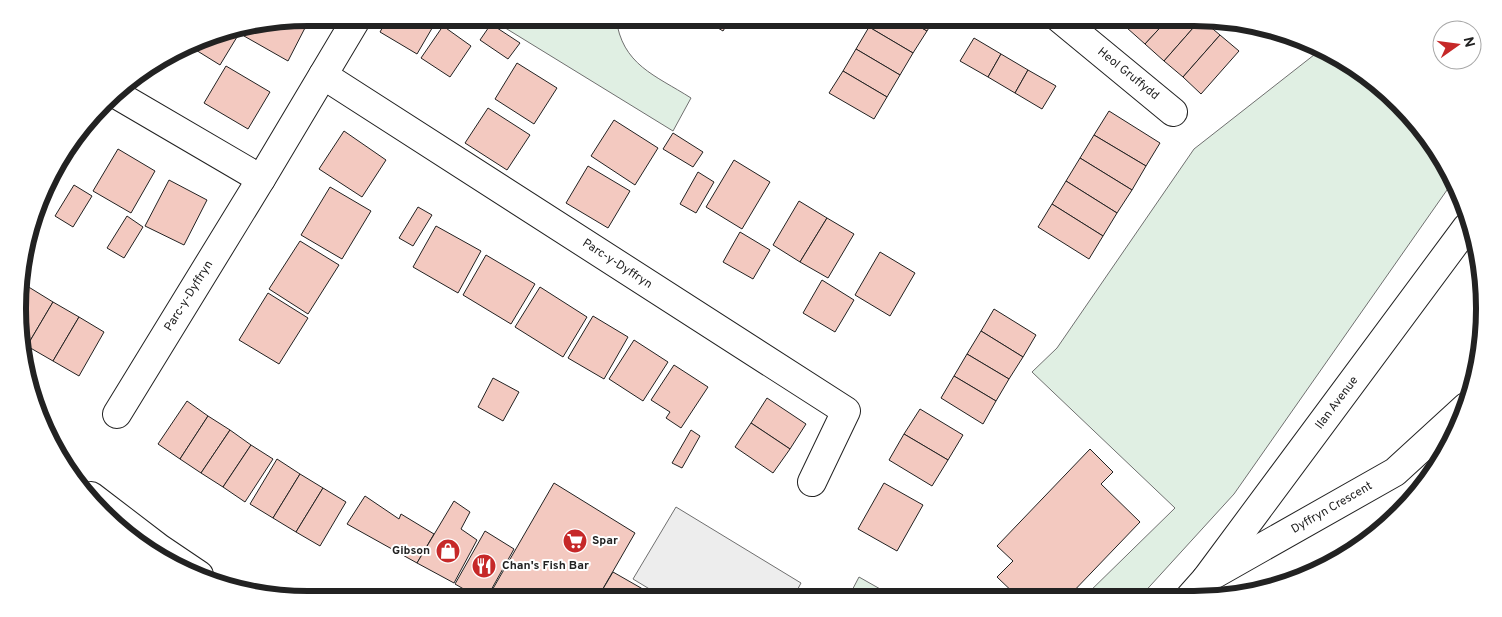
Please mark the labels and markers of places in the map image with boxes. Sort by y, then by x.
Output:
supermarket icon: Spar [562,528,588,554]
place label: Spar [592,533,618,549]
shop icon: Gibson [435,538,461,564]
place label: Gibson [392,543,430,559]
restaurant icon: Chan's Fish Bar [471,553,497,579]
place label: Chan's Fish Bar [502,558,589,574]

